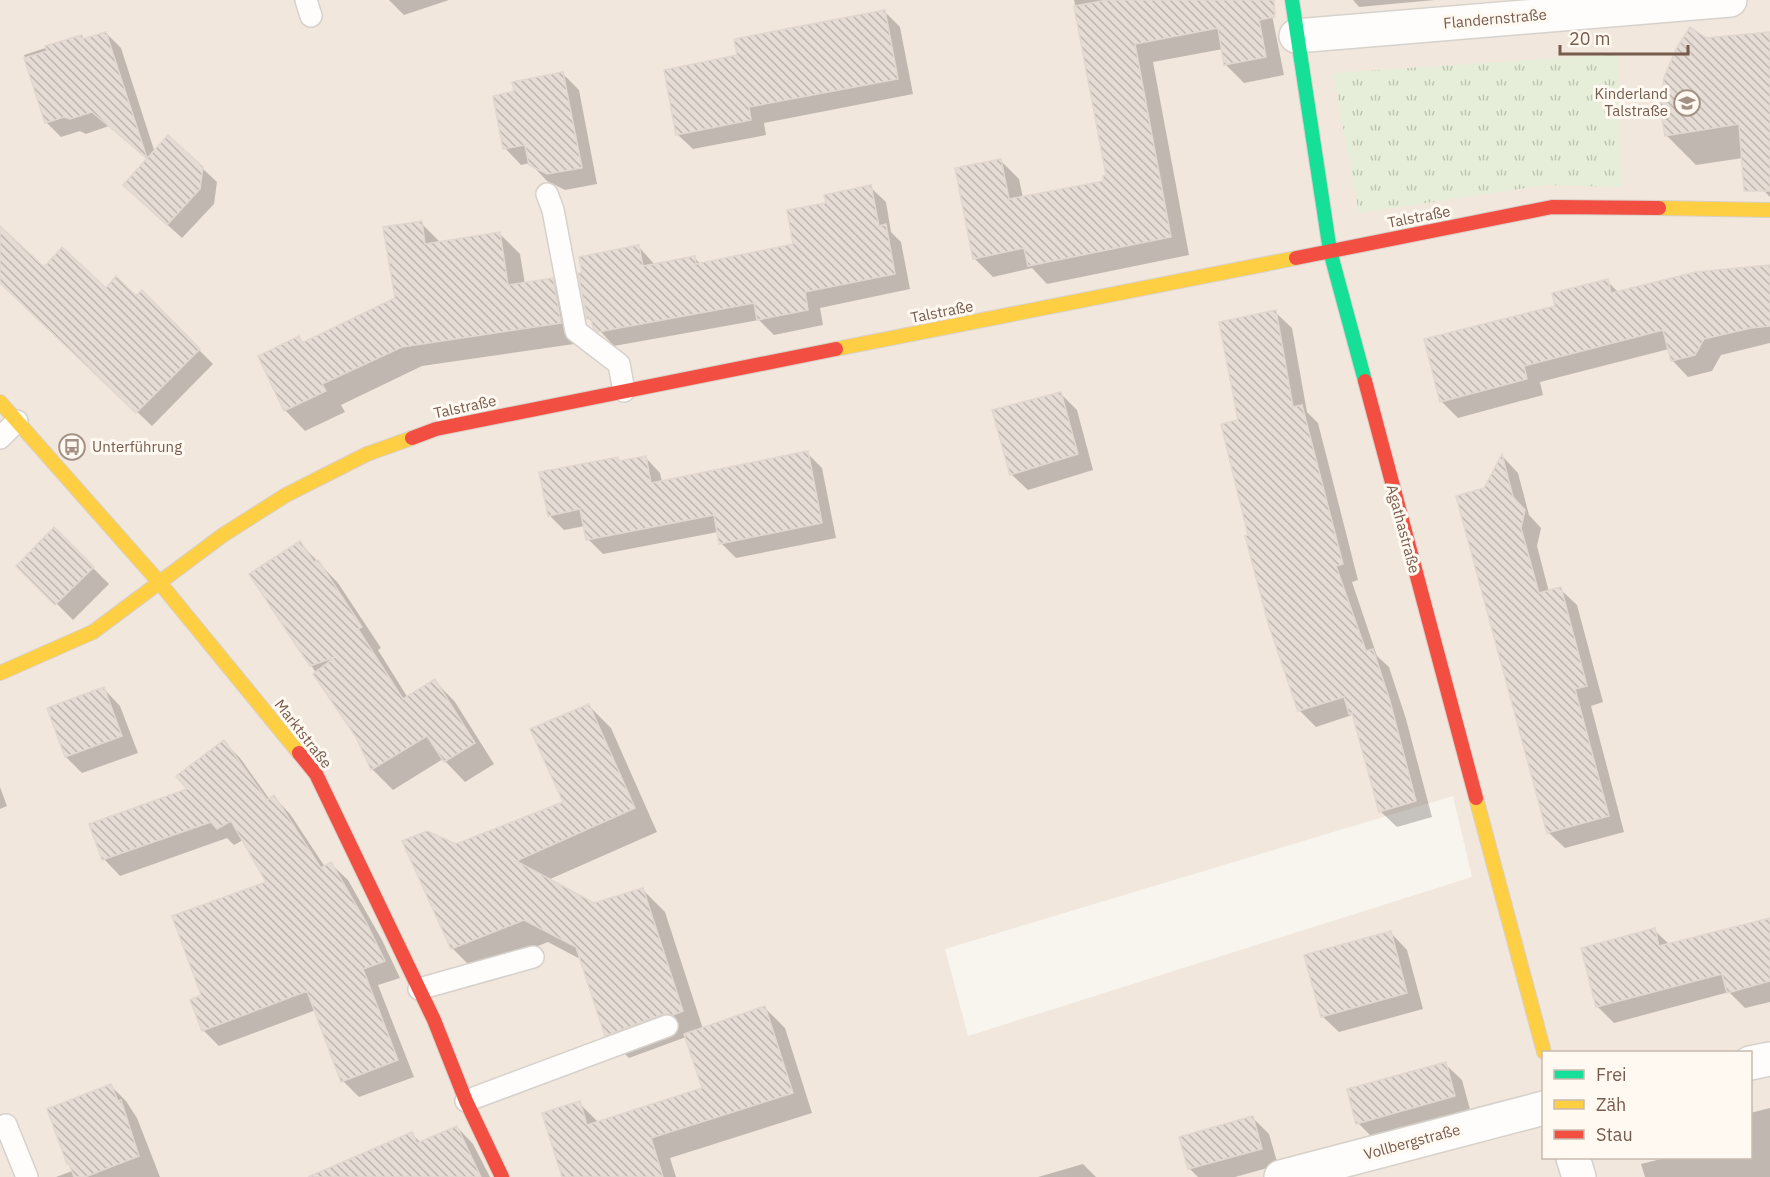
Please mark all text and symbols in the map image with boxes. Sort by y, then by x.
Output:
street label: Flandernstraße [1442,5,1547,32]
scale bar [1560,18,1688,56]
text: 20 m [1569,27,1611,50]
place label: Kinderland Talstraße [1594,84,1668,120]
school or university icon: Kinderland Talstraße [1672,88,1702,118]
street label: Talstraße [1386,201,1452,232]
street label: Talstraße [909,296,975,327]
street label: Talstraße [432,391,498,422]
bus stop icon: Unterführung [57,432,87,462]
place label: Unterführung [92,437,182,456]
street label: Agathastraße [1383,482,1424,575]
street label: Marktstraße [271,695,336,772]
legend [1542,1051,1752,1159]
text: Frei [1596,1063,1627,1086]
text: Zäh [1596,1093,1626,1116]
street label: Vollbergstraße [1362,1120,1462,1163]
text: Stau [1596,1123,1633,1146]

